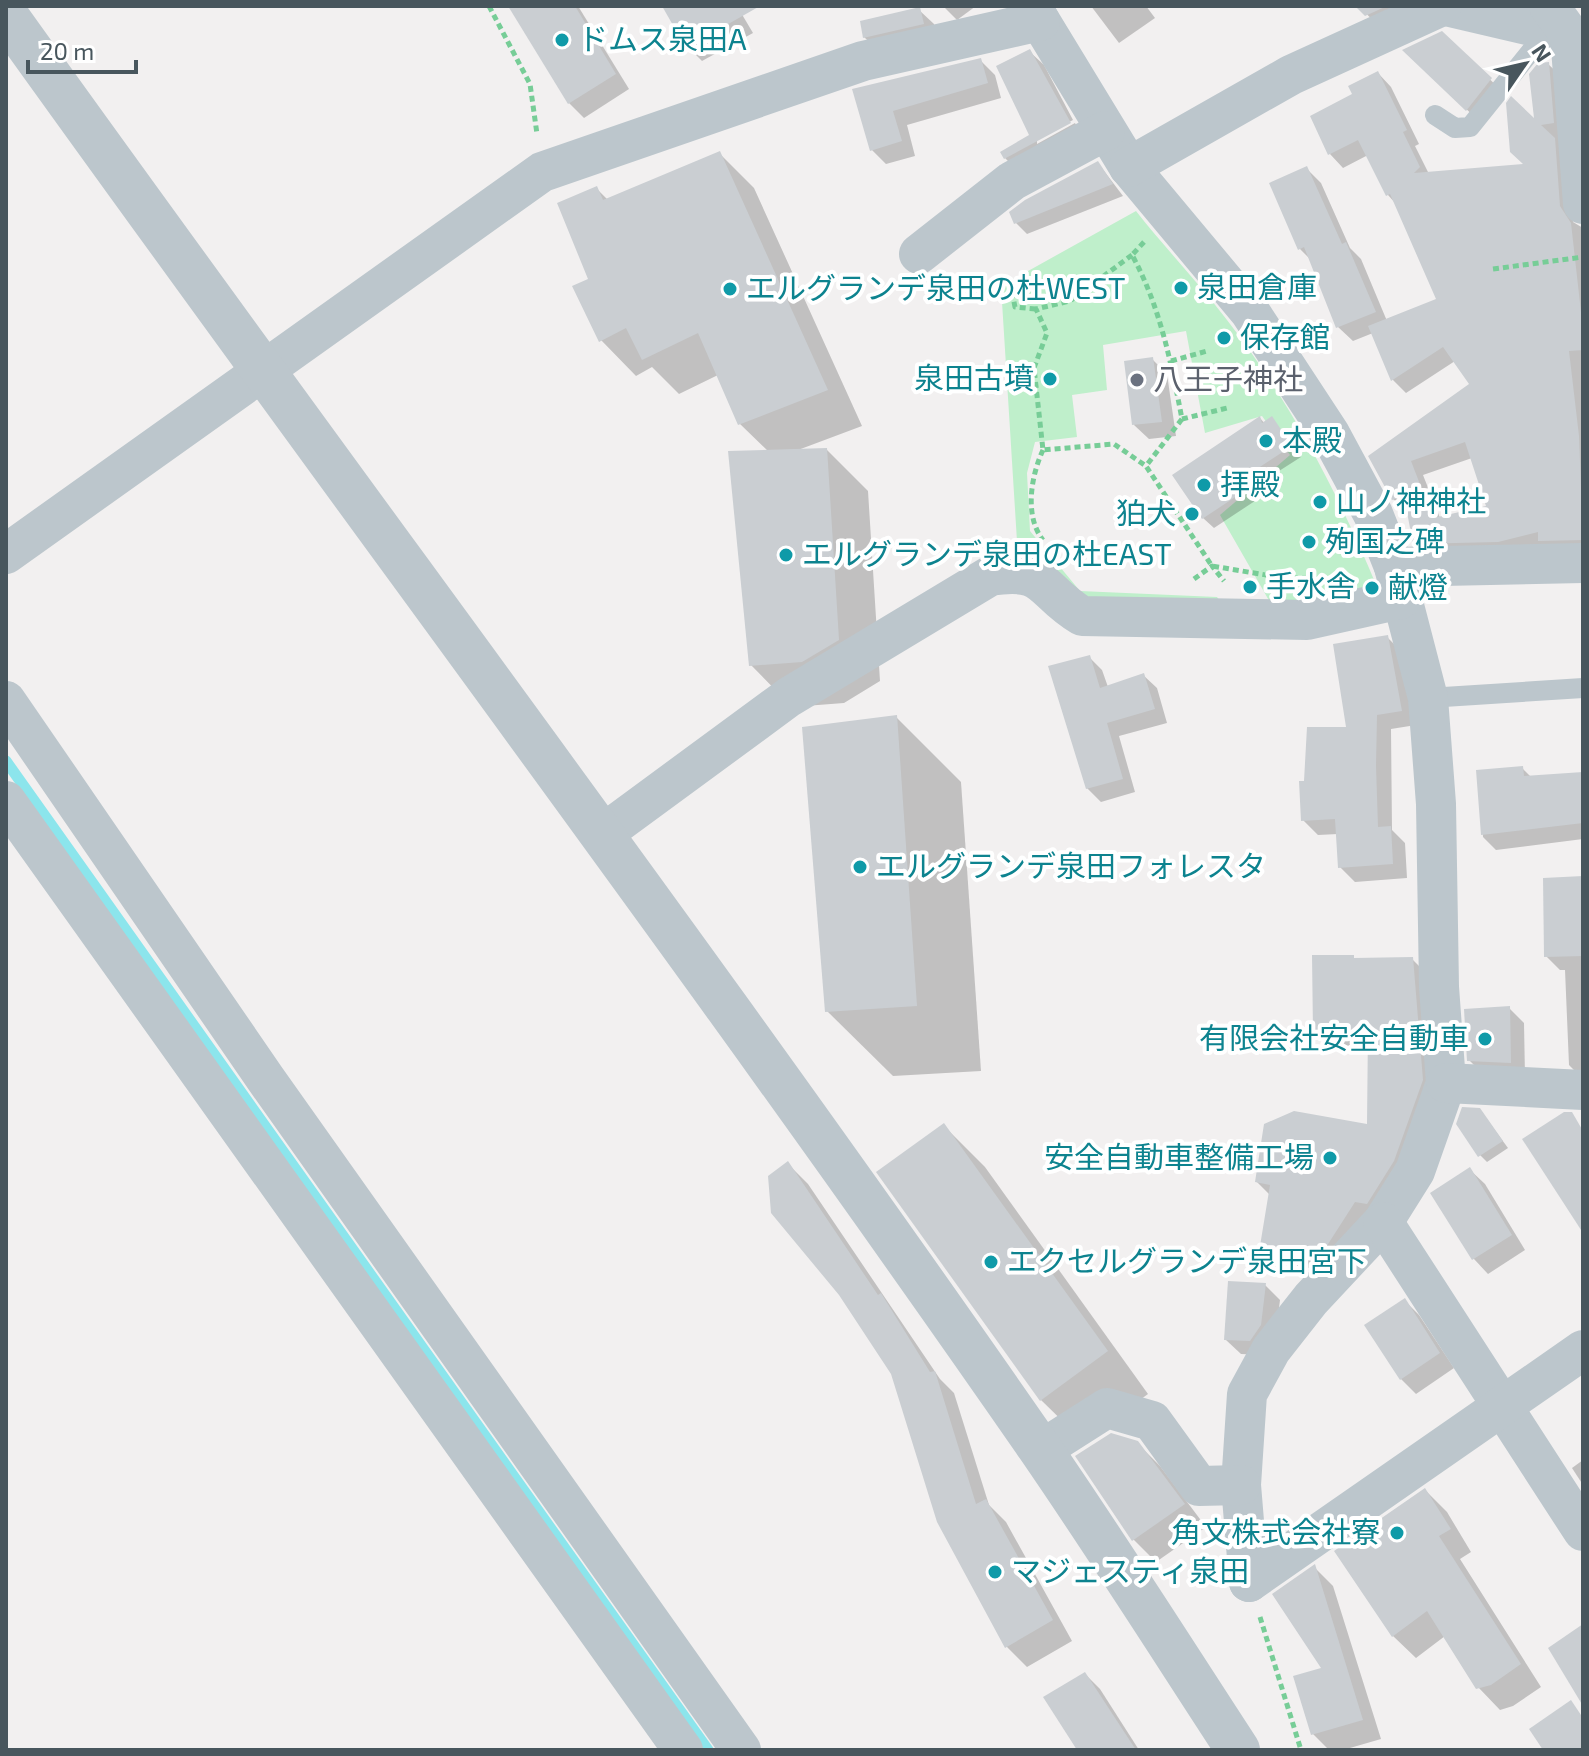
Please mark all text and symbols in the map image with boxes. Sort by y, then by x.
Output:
place label: ドムス泉田A [578,20,747,56]
scale bar [28,24,136,74]
north arrow [1485,24,1565,104]
marker: ドムス泉田A [553,31,571,49]
text: 20 m [40,36,94,65]
text: N [1527,38,1558,66]
place label: 泉田倉庫 [1197,268,1317,304]
place label: エルグランデ泉田の杜WEST [746,269,1126,305]
marker: 泉田倉庫 [1172,279,1190,297]
marker: エルグランデ泉田の杜WEST [721,280,739,298]
place label: 保存館 [1240,318,1330,354]
marker: 保存館 [1215,329,1233,347]
place label: 泉田古墳 [914,359,1034,395]
place label: 八王子神社 [1153,360,1303,396]
marker: 泉田古墳 [1041,370,1059,388]
marker: 八王子神社 [1128,371,1146,389]
place label: 本殿 [1282,421,1342,457]
marker: 本殿 [1257,432,1275,450]
place label: 拝殿 [1220,465,1280,501]
marker: 拝殿 [1195,476,1213,494]
place label: 山ノ神神社 [1336,482,1486,518]
marker: 山ノ神神社 [1311,493,1329,511]
place label: 狛犬 [1116,494,1176,530]
marker: 狛犬 [1183,505,1201,523]
place label: 殉国之碑 [1325,522,1445,558]
marker: 殉国之碑 [1300,533,1318,551]
place label: エルグランデ泉田の杜EAST [802,535,1172,571]
marker: エルグランデ泉田の杜EAST [777,546,795,564]
place label: 手水舎 [1266,567,1356,603]
place label: 献燈 [1388,568,1448,604]
marker: 手水舎 [1241,578,1259,596]
marker: 献燈 [1363,579,1381,597]
place label: エルグランデ泉田フォレスタ [876,847,1266,883]
marker: エルグランデ泉田フォレスタ [851,858,869,876]
place label: 有限会社安全自動車 [1199,1019,1469,1055]
marker: 有限会社安全自動車 [1476,1030,1494,1048]
place label: 安全自動車整備工場 [1044,1138,1314,1174]
marker: 安全自動車整備工場 [1321,1149,1339,1167]
place label: エクセルグランデ泉田宮下 [1007,1242,1367,1278]
marker: エクセルグランデ泉田宮下 [982,1253,1000,1271]
place label: 角文株式会社寮 [1171,1513,1381,1549]
marker: 角文株式会社寮 [1388,1524,1406,1542]
place label: マジェスティ泉田 [1011,1552,1249,1588]
marker: マジェスティ泉田 [986,1563,1004,1581]

